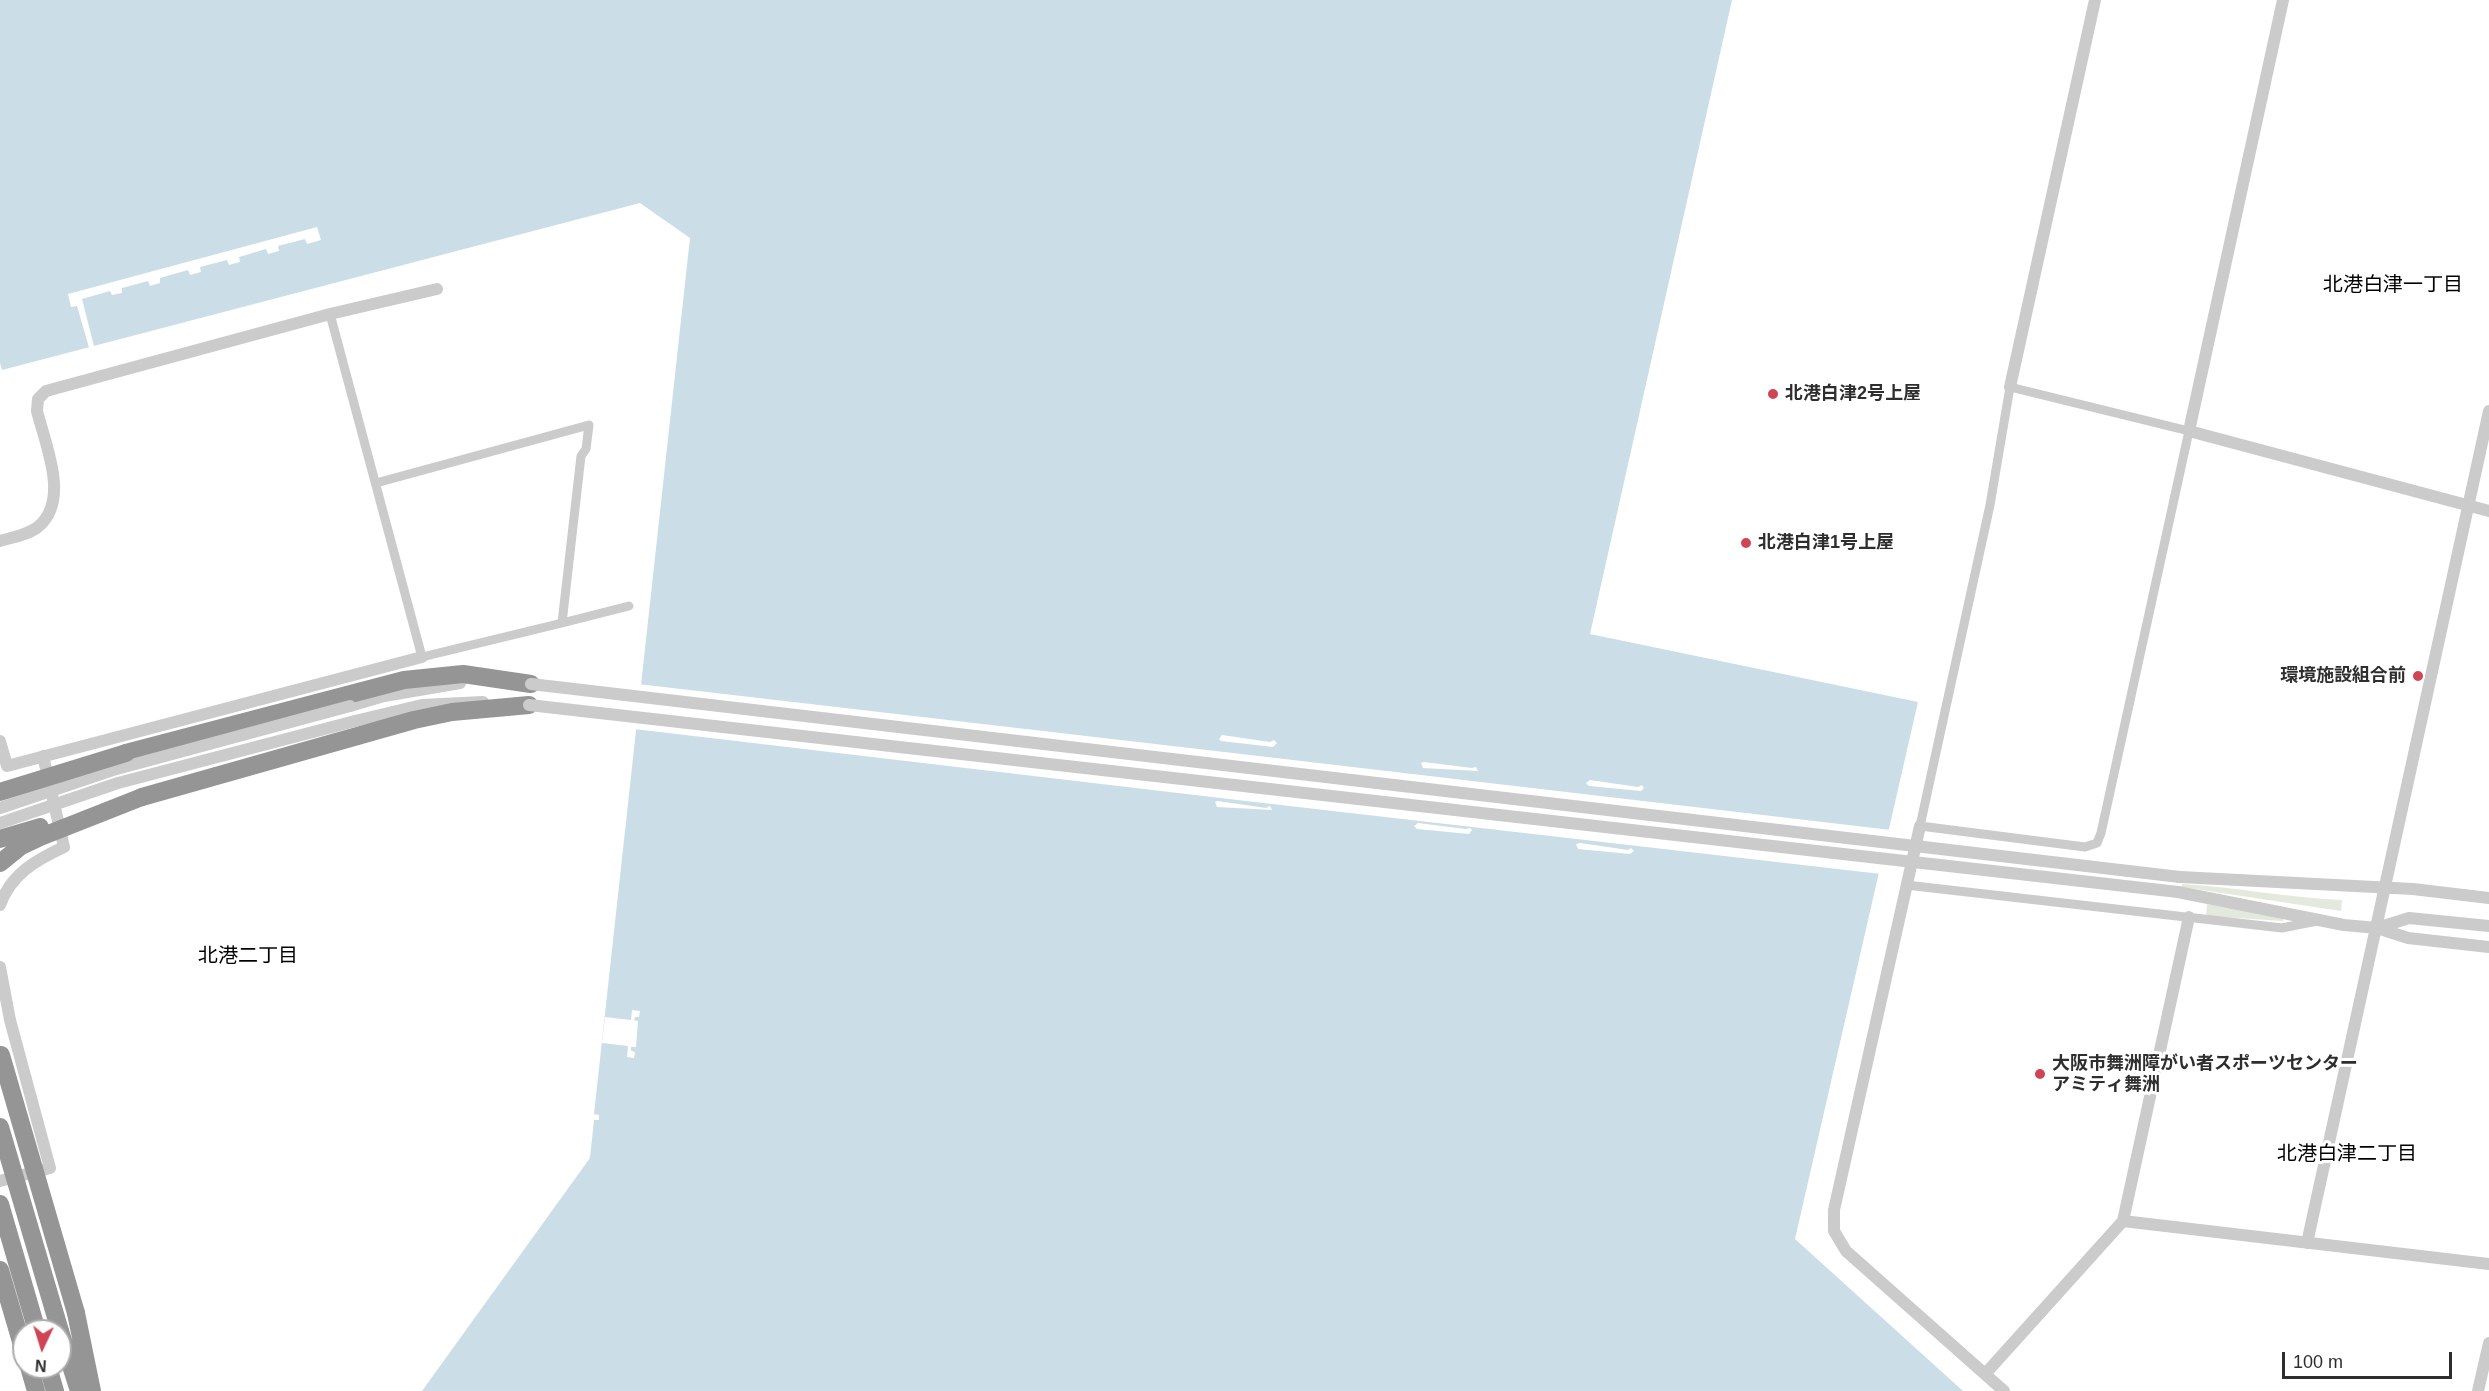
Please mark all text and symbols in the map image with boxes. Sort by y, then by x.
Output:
district label: 北港白津一丁目 [2323,273,2463,297]
place label: 北港白津2号上屋 [1785,383,1921,405]
marker: 北港白津2号上屋 [1766,387,1780,401]
place label: 北港白津1号上屋 [1758,532,1894,554]
marker: 北港白津1号上屋 [1739,536,1753,550]
place label: 環境施設組合前 [2280,665,2406,687]
marker: 環境施設組合前 [2411,669,2425,683]
district label: 北港二丁目 [198,944,298,968]
place label: 大阪市舞洲障がい者スポーツセンター アミティ舞洲 [2052,1053,2358,1096]
marker: 大阪市舞洲障がい者スポーツセンター アミティ舞洲 [2033,1067,2047,1081]
district label: 北港白津二丁目 [2277,1142,2417,1166]
north arrow [12,1319,72,1379]
scale bar [2285,1340,2454,1378]
text: 100 m [2293,1352,2343,1372]
text: N [34,1357,47,1374]

